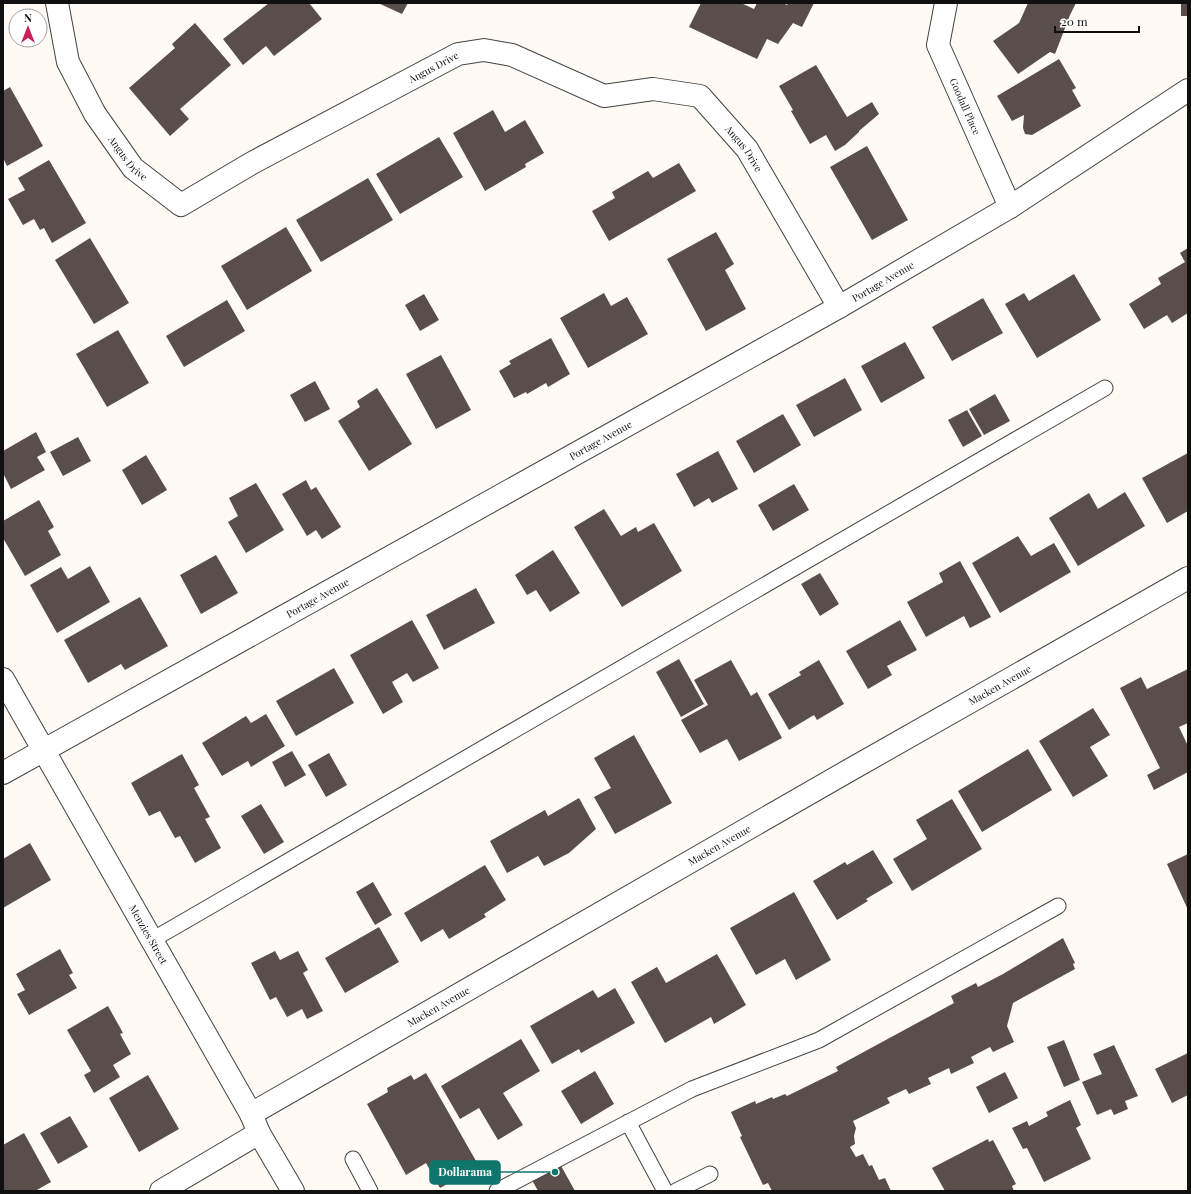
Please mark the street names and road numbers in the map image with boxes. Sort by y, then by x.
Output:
street label: Angus Drive [405,48,461,86]
street label: Goodall Place [947,76,984,137]
street label: Angus Drive [722,122,766,174]
street label: Angus Drive [105,132,151,184]
street label: Portage Avenue [849,258,917,305]
street label: Portage Avenue [567,417,634,463]
street label: Portage Avenue [284,575,351,621]
street label: Macken Avenue [966,661,1034,708]
street label: Macken Avenue [685,821,753,868]
street label: Menzies Street [126,902,171,967]
street label: Macken Avenue [404,983,472,1030]

